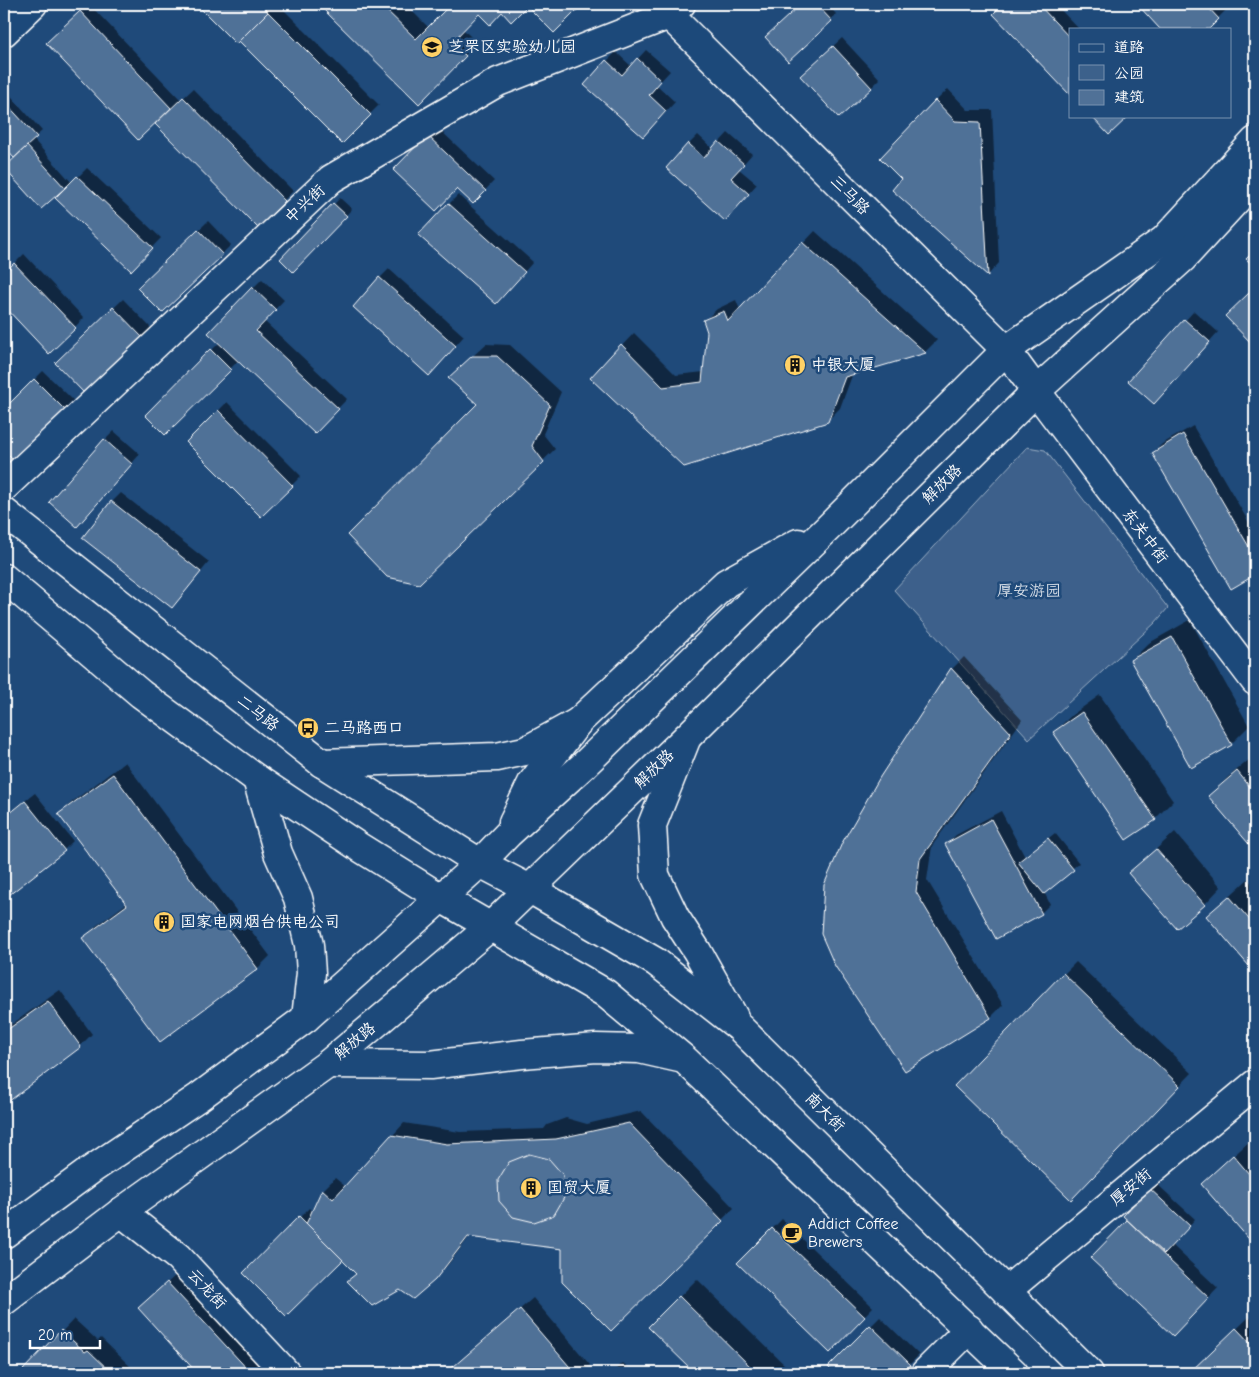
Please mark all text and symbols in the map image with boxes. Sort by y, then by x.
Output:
legend [1069,28,1232,118]
school or university icon: 芝罘区实验幼儿园 [420,35,444,59]
place label: 芝罘区实验幼儿园 [448,38,576,56]
text: 道路 [1114,38,1144,56]
text: 公园 [1114,64,1144,82]
text: 建筑 [1114,88,1144,106]
street label: 三马路 [827,172,873,218]
street label: 中兴街 [281,181,329,227]
building icon: 中银大厦 [783,353,807,377]
place label: 中银大厦 [811,356,875,374]
street label: 解放路 [919,461,965,507]
street label: 东关中街 [1119,505,1171,567]
park label: 厚安游园 [997,582,1061,600]
street label: 二马路 [234,691,282,735]
bus stop icon: 二马路西口 [296,716,320,740]
place label: 二马路西口 [324,719,404,737]
street label: 解放路 [630,746,678,792]
building icon: 国家电网烟台供电公司 [152,910,176,934]
place label: 国家电网烟台供电公司 [180,913,340,931]
street label: 解放路 [331,1019,379,1063]
street label: 南大街 [802,1089,848,1135]
street label: 厚安街 [1107,1165,1155,1209]
building icon: 国贸大厦 [519,1176,543,1200]
place label: 国贸大厦 [547,1179,611,1197]
place label: Addict Coffee Brewers [808,1215,898,1251]
cafe icon: Addict Coffee Brewers [780,1221,804,1245]
street label: 云龙街 [184,1265,230,1313]
scale bar [30,1317,100,1349]
text: 20 m [38,1326,72,1344]

